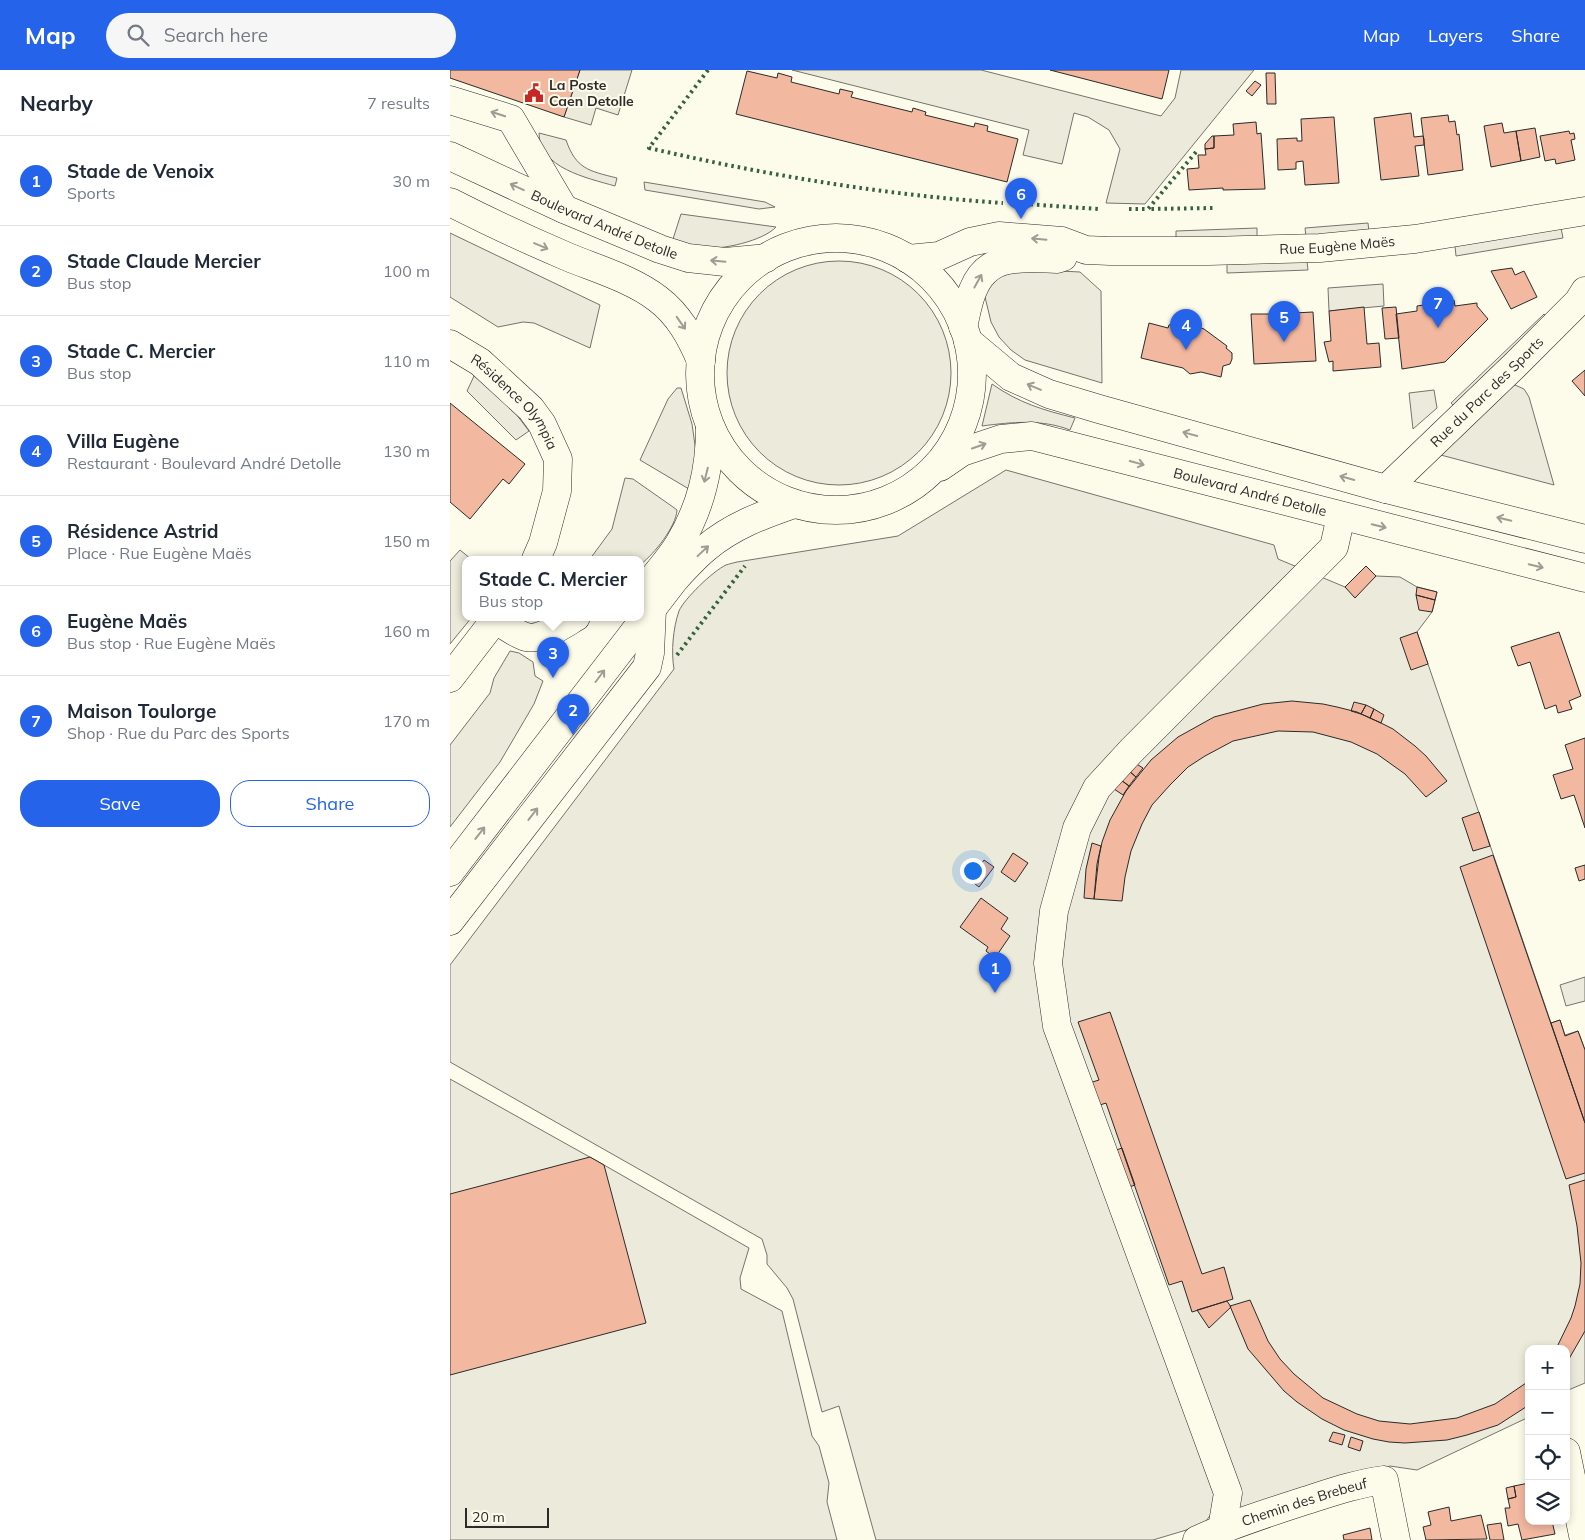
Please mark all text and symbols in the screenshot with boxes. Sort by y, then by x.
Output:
search box [106,13,456,58]
text: Map [25,20,76,50]
icon: search [124,21,152,49]
text: Search here [164,23,268,47]
text: Map [1363,24,1400,47]
text: Layers [1428,24,1483,47]
text: Share [1511,24,1560,47]
place label: La Poste Caen Detolle [549,76,634,110]
public building icon: La Poste Caen Detolle [523,82,545,104]
text: Nearby [20,90,93,116]
text: 7 results [367,93,430,113]
one-way arrow [490,109,506,119]
text: Stade de Venoix [67,159,214,183]
text: 1 [31,171,41,191]
text: 30 m [393,171,430,191]
pin: 6 [1005,178,1037,219]
one-way arrow [510,182,525,192]
text: Sports [67,183,115,203]
street label: Boulevard André Detolle [528,186,680,263]
street label: Rue Eugène Maës [1279,232,1396,258]
one-way arrow [1031,235,1047,244]
one-way arrow [533,241,548,251]
text: Stade Claude Mercier [67,249,261,273]
one-way arrow [710,256,726,266]
text: 2 [31,261,41,281]
text: 100 m [383,261,430,281]
text: Bus stop [67,273,131,293]
one-way arrow [974,274,983,289]
pin: 7 [1422,287,1454,328]
pin: 5 [1268,301,1300,342]
pin: 4 [1170,309,1202,350]
one-way arrow [676,316,686,330]
street label: Rue du Parc des Sports [1426,333,1547,451]
text: Stade C. Mercier [67,339,215,363]
street label: Résidence Olympia [468,350,561,452]
text: 3 [31,351,41,371]
text: 110 m [383,351,430,371]
text: Bus stop [67,363,131,383]
one-way arrow [1027,382,1042,391]
text: Villa Eugène [67,429,179,453]
one-way arrow [1182,429,1198,439]
text: 4 [31,441,41,461]
text: 130 m [383,441,430,461]
one-way arrow [971,441,986,450]
text: Restaurant · Boulevard André Detolle [67,453,341,473]
one-way arrow [1128,458,1144,468]
street label: Boulevard André Detolle [1171,464,1329,520]
one-way arrow [701,467,710,483]
one-way arrow [1339,472,1355,482]
one-way arrow [1496,513,1512,523]
text: Résidence Astrid [67,519,219,543]
one-way arrow [1370,522,1386,531]
text: 5 [31,531,41,551]
text: 150 m [383,531,430,551]
text: Place · Rue Eugène Maës [67,543,252,563]
one-way arrow [696,545,709,557]
popup [462,556,644,621]
one-way arrow [1528,562,1544,571]
text: Stade C. Mercier [479,567,627,591]
text: Bus stop [479,591,543,611]
text: Eugène Maës [67,609,187,633]
text: 6 [31,621,41,641]
text: 160 m [383,621,430,641]
text: Bus stop · Rue Eugène Maës [67,633,276,653]
pin: 3 [537,637,569,678]
one-way arrow [594,670,605,683]
pin: 2 [557,694,589,735]
text: Maison Toulorge [67,699,216,723]
text: 7 [31,711,41,731]
text: 170 m [383,711,430,731]
text: Shop · Rue du Parc des Sports [67,723,290,743]
button: Save [20,780,220,827]
button: Share [230,780,430,827]
one-way arrow [528,808,539,821]
one-way arrow [474,827,485,840]
your location [960,858,986,884]
pin: 1 [979,952,1011,993]
map controls [1525,1345,1570,1525]
button: + [1525,1345,1570,1390]
button: − [1525,1390,1570,1435]
button: locate [1525,1435,1570,1480]
street label: Chemin des Brebeuf [1239,1474,1369,1530]
button: layers [1525,1480,1570,1525]
scale bar [465,1505,549,1528]
text: 20 m [472,1508,505,1526]

